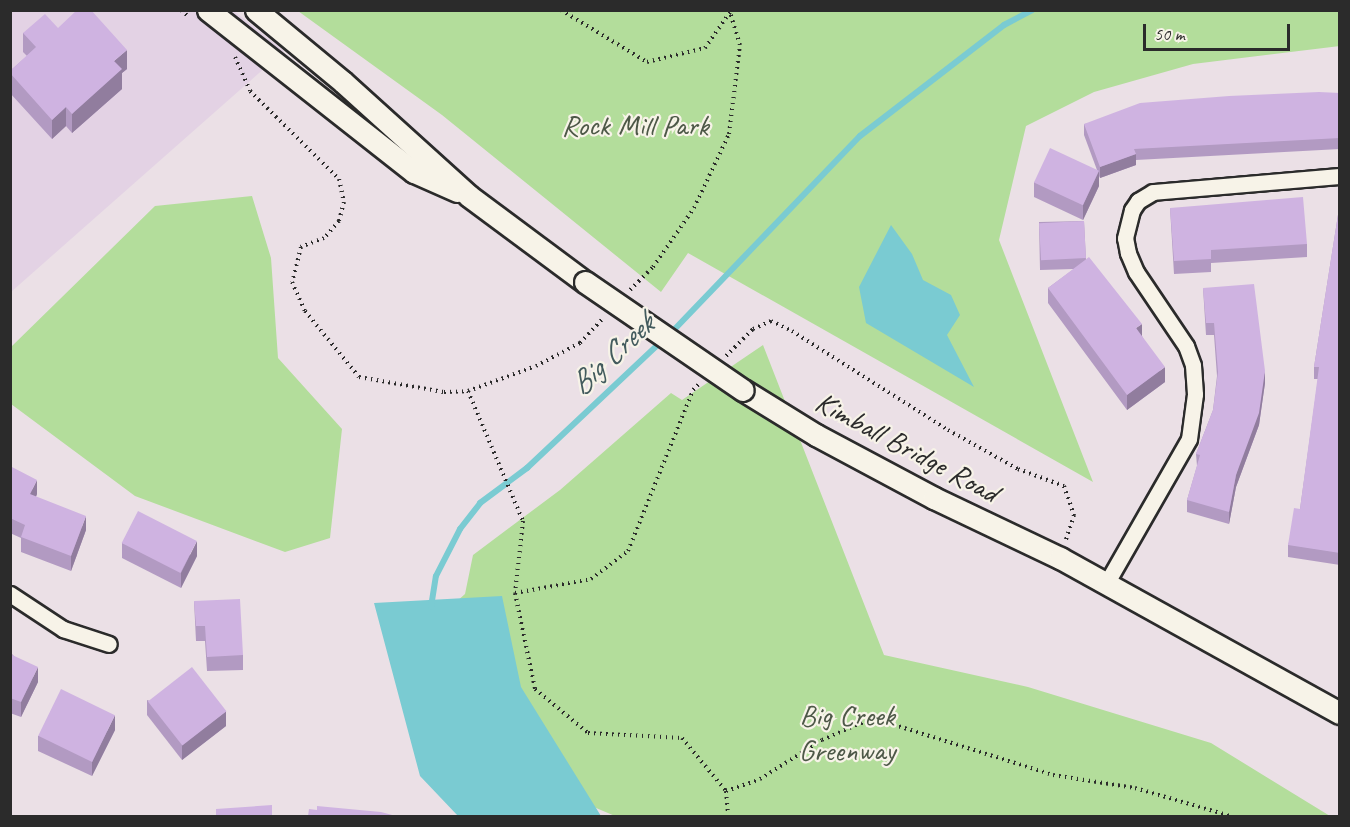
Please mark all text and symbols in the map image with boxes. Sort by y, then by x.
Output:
scale bar [1146,12,1293,50]
text: 50 m [1154,23,1185,45]
park label: Rock Mill Park [561,107,709,143]
water label: Big Creek [562,306,662,404]
street label: Kimball Bridge Road [809,384,1005,510]
park label: Big Creek Greenway [799,697,895,768]

